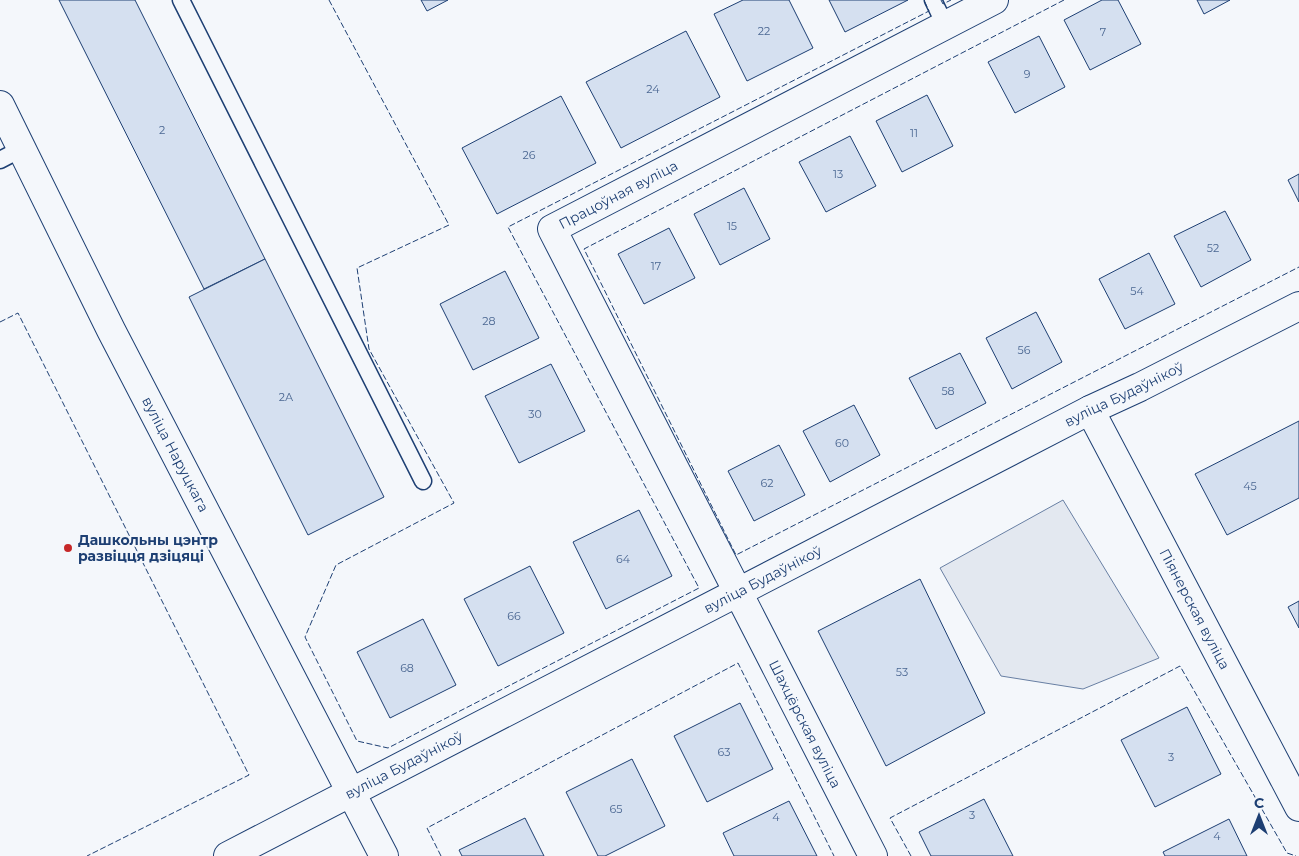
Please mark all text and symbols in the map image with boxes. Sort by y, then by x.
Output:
house number: 22 [758,24,770,38]
house number: 7 [1100,25,1106,39]
house number: 9 [1024,67,1031,81]
house number: 24 [646,82,660,96]
house number: 2 [159,123,165,137]
house number: 11 [910,126,918,140]
house number: 26 [523,148,536,162]
street label: Працоўная вуліца [556,156,681,233]
house number: 13 [833,167,843,181]
house number: 15 [727,219,737,233]
house number: 52 [1207,241,1219,255]
house number: 17 [651,259,661,273]
house number: 54 [1130,284,1144,298]
house number: 28 [482,314,496,328]
house number: 56 [1018,343,1031,357]
street label: вуліца Будаўнікоў [1061,357,1187,431]
house number: 58 [941,384,955,398]
house number: 2А [279,390,294,404]
street label: вуліца Наруцкага [138,394,213,515]
house number: 30 [528,407,542,421]
house number: 60 [835,436,849,450]
house number: 62 [761,476,773,490]
house number: 45 [1243,479,1257,493]
place label: Дашкольны цэнтр развіцця дзіцяці [78,531,218,565]
street label: вуліца Будаўнікоў [701,541,825,617]
marker: Дашкольны цэнтр развіцця дзіцяці [62,542,74,554]
street label: Піянерская вуліца [1156,545,1234,673]
house number: 64 [616,552,631,566]
house number: 66 [507,609,521,623]
street label: Шахцёрская вуліца [765,657,845,791]
house number: 68 [400,661,414,675]
house number: 53 [896,665,908,679]
street label: вуліца Будаўнікоў [342,727,466,803]
house number: 63 [718,745,730,759]
house number: 3 [1168,750,1174,764]
north arrow [1234,791,1284,841]
text: С [1254,794,1264,812]
house number: 65 [610,802,622,816]
house number: 3 [969,808,975,822]
house number: 4 [772,810,780,824]
house number: 4 [1213,829,1221,843]

